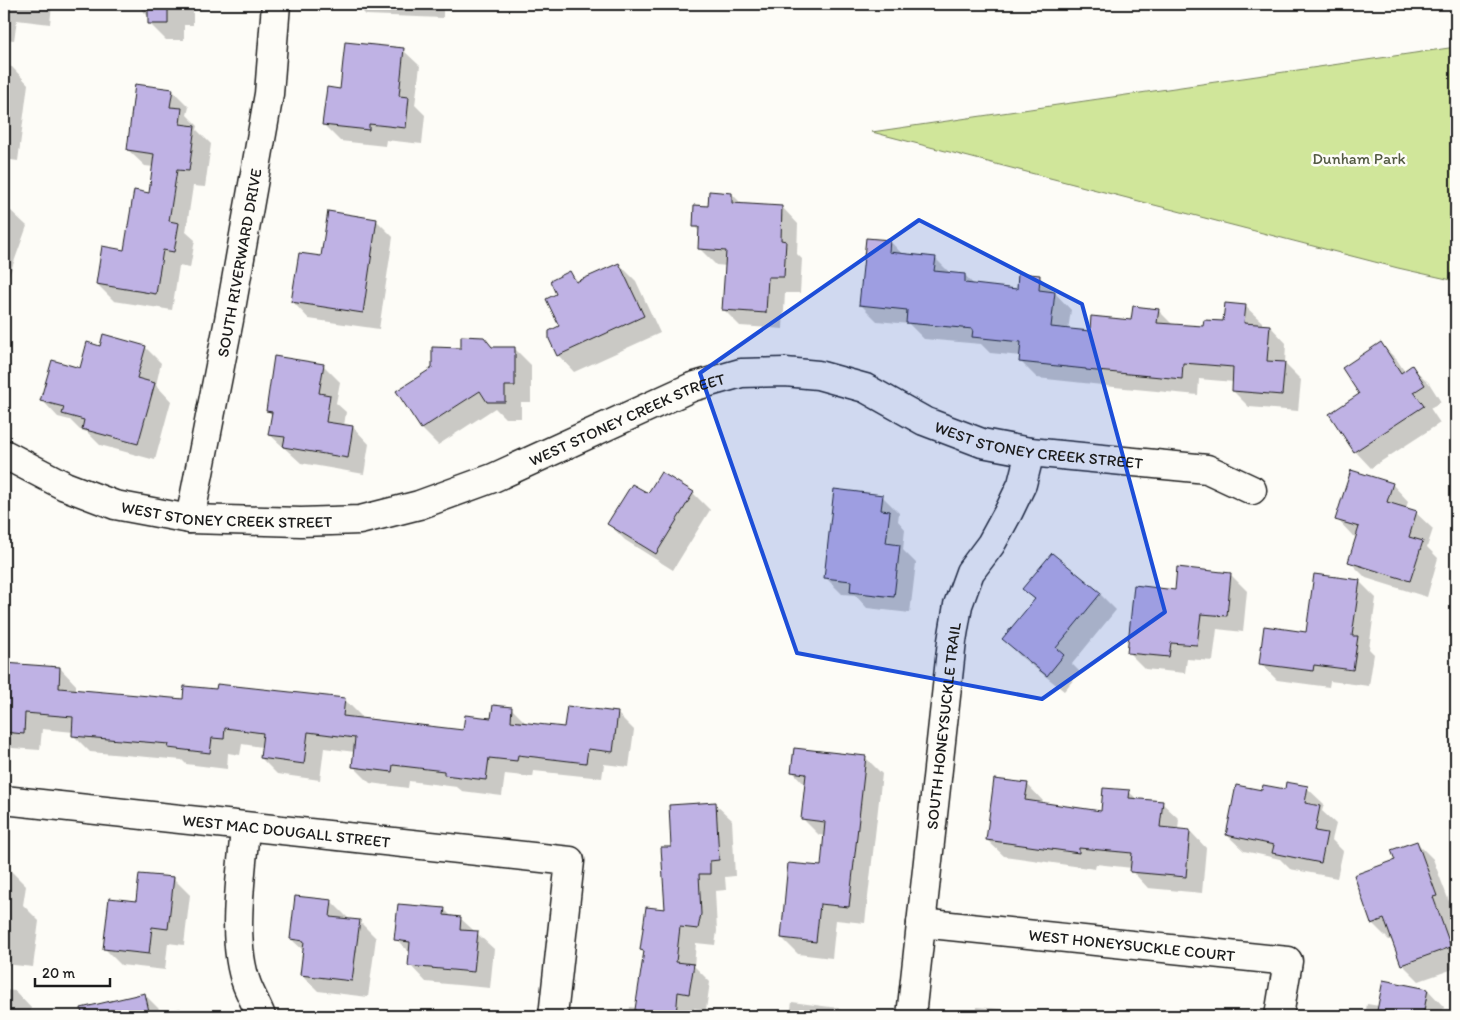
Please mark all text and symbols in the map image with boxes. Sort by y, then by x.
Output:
park label: Dunham Park [1312,149,1406,168]
street label: SOUTH RIVERWARD DRIVE [213,167,266,359]
street label: WEST STONEY CREEK STREET [526,369,727,470]
street label: WEST STONEY CREEK STREET [932,417,1144,473]
street label: WEST STONEY CREEK STREET [120,497,333,532]
street label: SOUTH HONEYSUCKLE TRAIL [922,621,965,830]
street label: WEST MAC DOUGALL STREET [181,810,391,852]
street label: WEST HONEYSUCKLE COURT [1028,925,1236,965]
scale bar [35,955,110,987]
text: 20 m [42,964,76,982]

